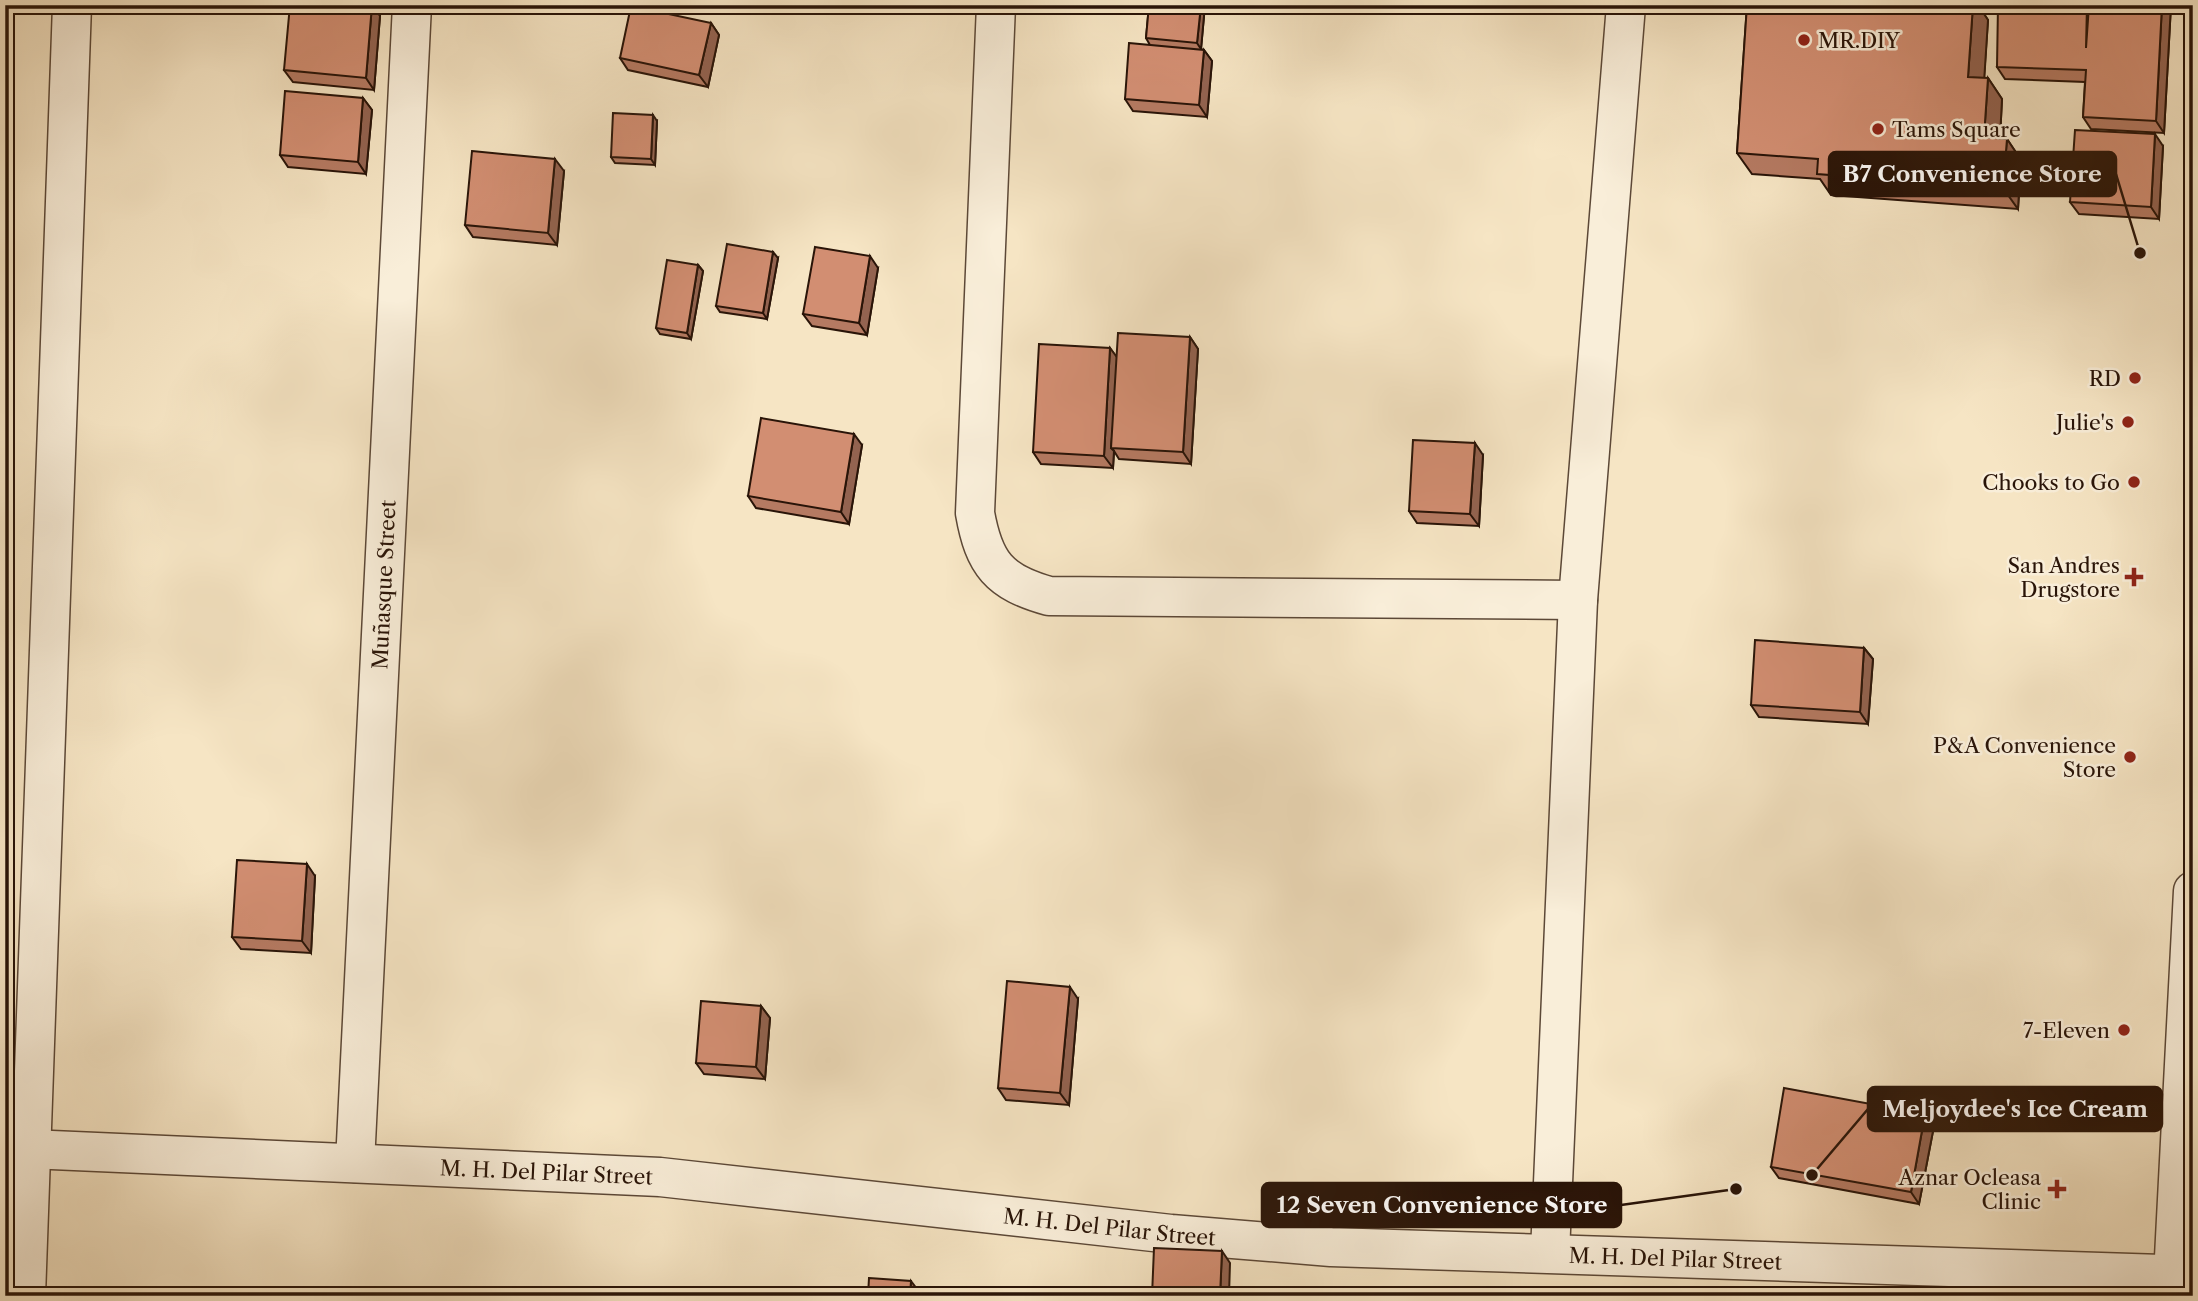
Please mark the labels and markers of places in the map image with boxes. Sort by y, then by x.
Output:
place label: MR.DIY [1818,28,1901,53]
marker: MR.DIY [1796,32,1812,48]
place label: Tams Square [1892,117,2021,142]
marker: Tams Square [1870,121,1886,137]
callout: B7 Convenience Store [1829,152,2116,196]
place label: RD [2089,366,2121,391]
marker: RD [2127,370,2143,386]
place label: Julie's [2053,410,2114,435]
marker: Julie's [2120,414,2136,430]
place label: Chooks to Go [1982,470,2120,495]
marker: Chooks to Go [2126,474,2142,490]
place label: San Andres Drugstore [2008,553,2120,602]
marker: San Andres Drugstore [2126,569,2142,585]
place label: P&A Convenience Store [1933,733,2116,782]
marker: P&A Convenience Store [2122,749,2138,765]
place label: 7-Eleven [2023,1018,2110,1043]
marker: 7-Eleven [2116,1022,2132,1038]
callout: Meljoydee's Ice Cream [1868,1087,2162,1131]
place label: Aznar Ocleasa Clinic [1898,1165,2042,1214]
marker: Aznar Ocleasa Clinic [2047,1179,2067,1199]
callout: 12 Seven Convenience Store [1262,1183,1621,1227]

